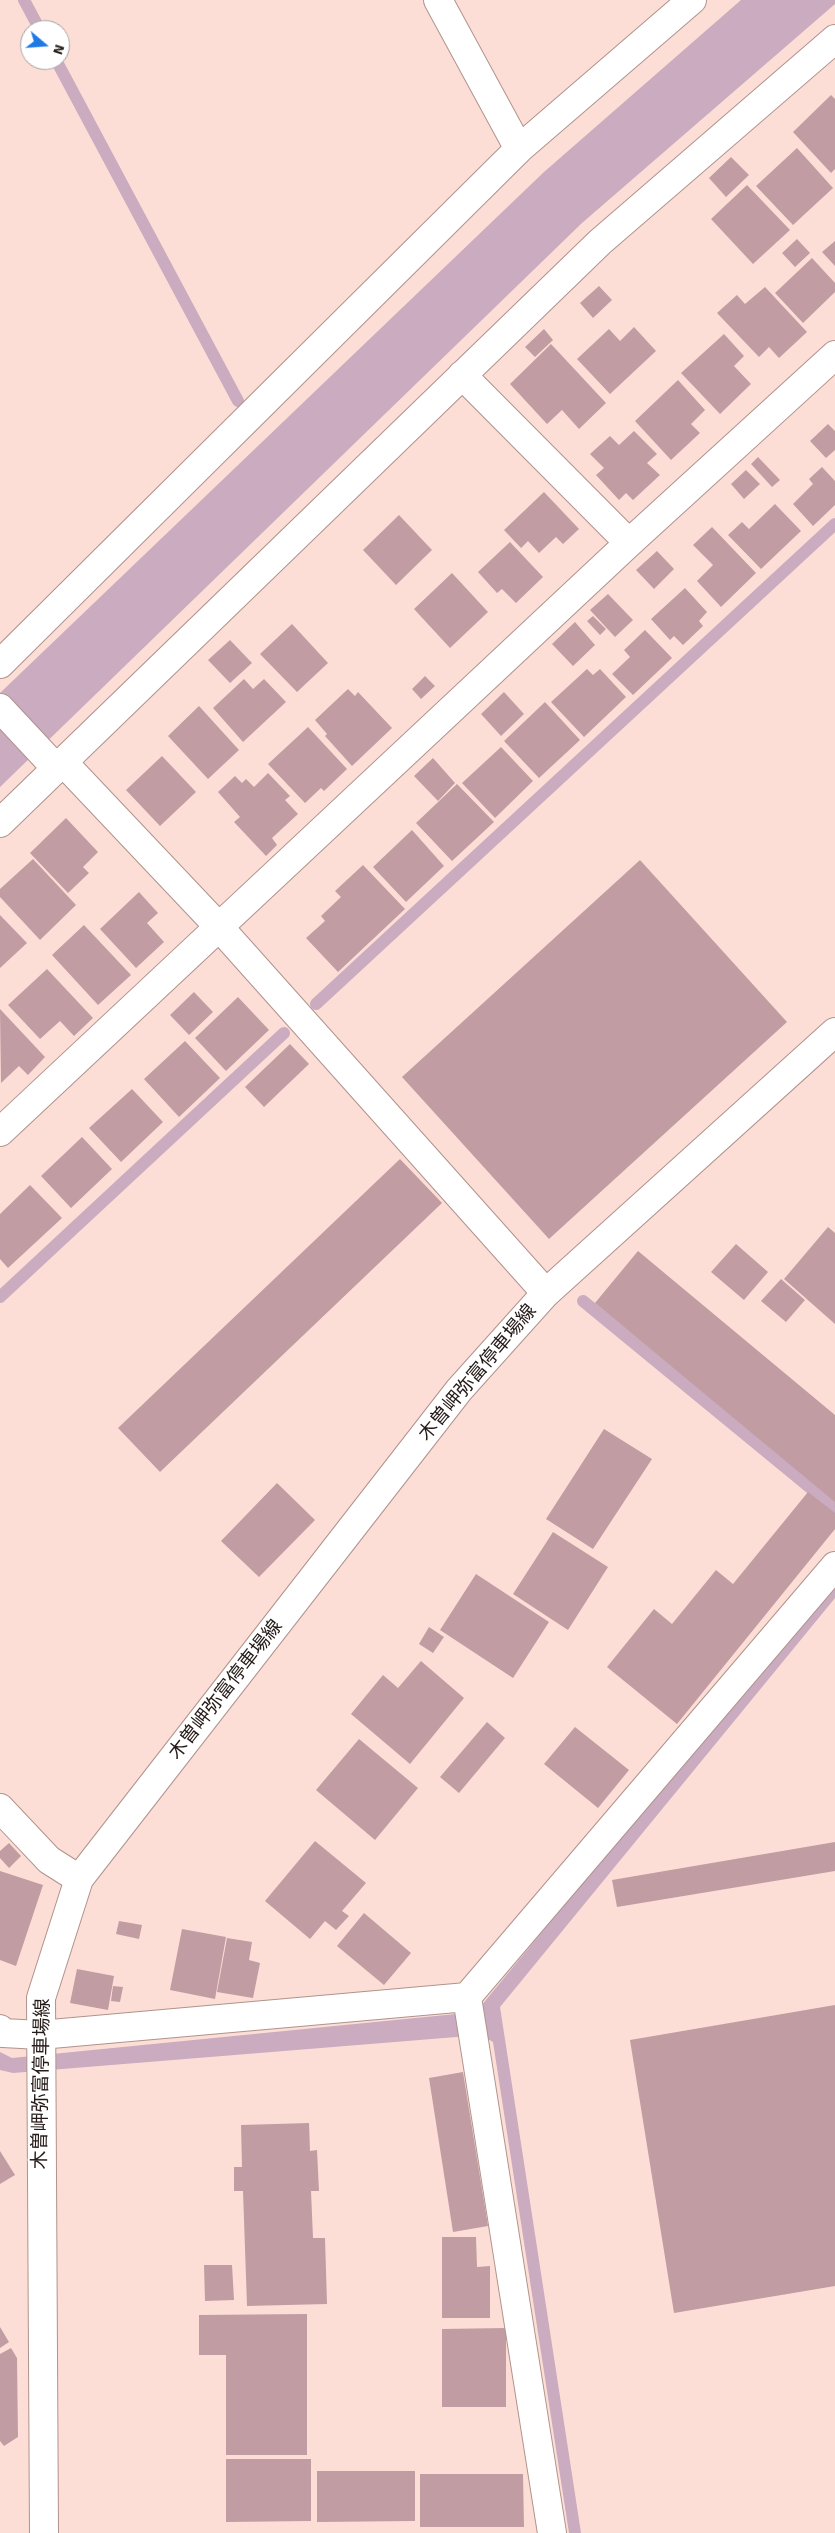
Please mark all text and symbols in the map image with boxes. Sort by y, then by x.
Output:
north arrow [20,20,70,70]
text: N [49,42,68,57]
street label: 木曽岬弥富停車場線 [414,1300,542,1446]
street label: 木曽岬弥富停車場線 [164,1616,288,1764]
street label: 木曽岬弥富停車場線 [29,1998,55,2170]

